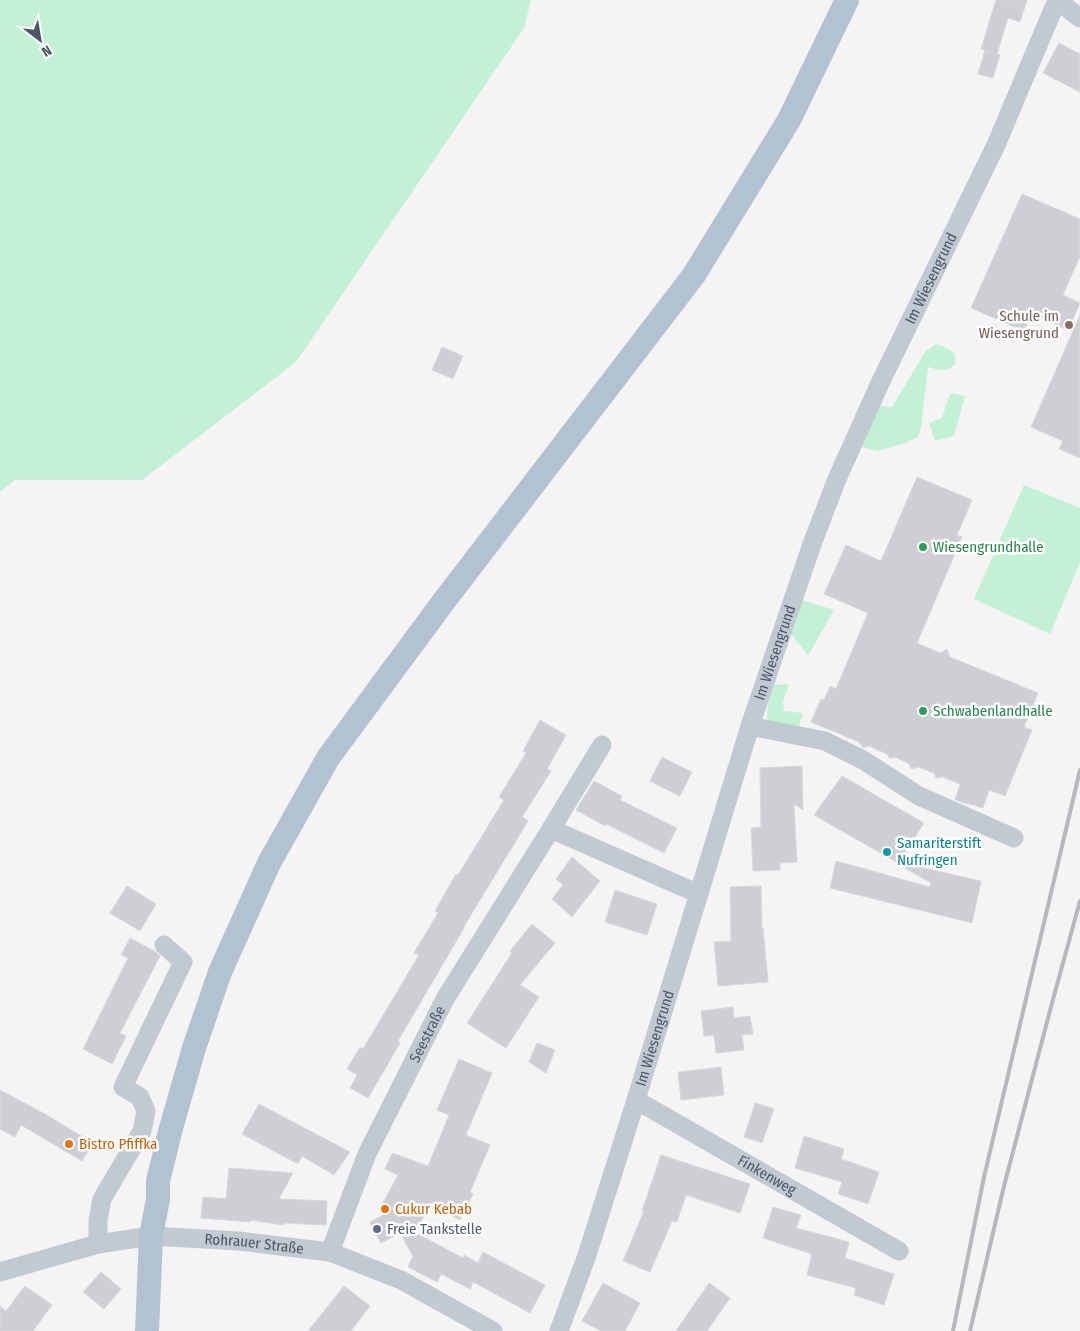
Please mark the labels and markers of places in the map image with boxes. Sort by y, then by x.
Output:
place label: Schule im Wiesengrund [979,307,1059,342]
marker: Schule im Wiesengrund [1063,319,1075,331]
place label: Wiesengrundhalle [933,538,1044,556]
marker: Wiesengrundhalle [917,541,929,553]
place label: Schwabenlandhalle [933,702,1053,720]
marker: Schwabenlandhalle [917,705,929,717]
place label: Samariterstift Nufringen [897,834,981,869]
marker: Samariterstift Nufringen [881,846,893,858]
place label: Bistro Pfiffka [79,1135,157,1153]
marker: Bistro Pfiffka [63,1138,75,1150]
place label: Cukur Kebab [395,1200,472,1218]
marker: Cukur Kebab [379,1203,391,1215]
place label: Freie Tankstelle [387,1220,482,1238]
marker: Freie Tankstelle [371,1223,383,1235]

